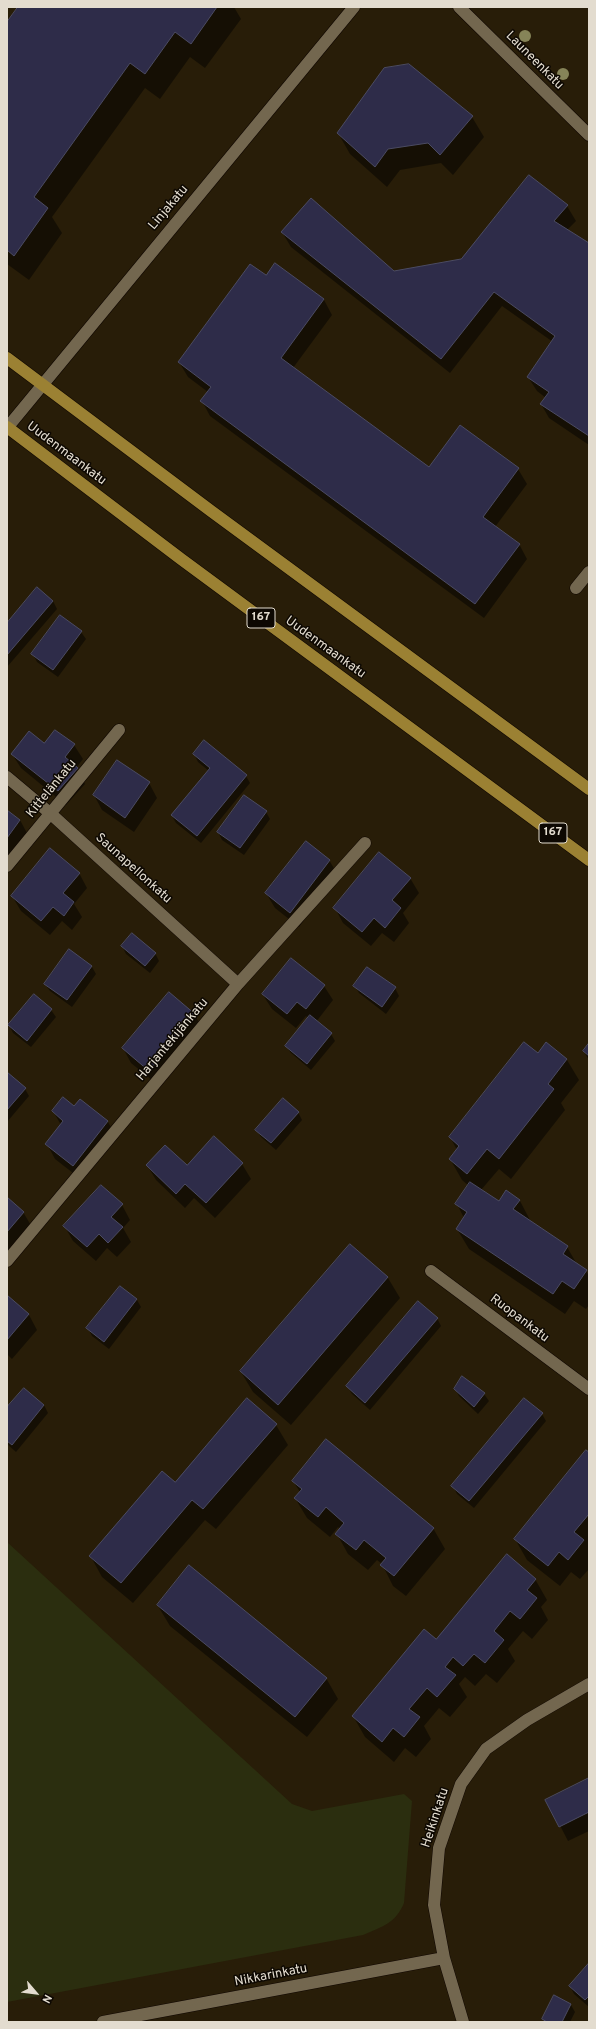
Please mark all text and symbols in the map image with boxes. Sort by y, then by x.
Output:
street label: Launeenkatu [502,29,566,93]
street label: Linjakatu [146,182,192,234]
street label: Uudenmaankatu [23,419,109,489]
road number: 167 [247,608,275,628]
street label: Uudenmaankatu [282,614,368,682]
street label: Kittelänkatu [24,756,80,822]
road number: 167 [539,823,567,843]
street label: Saunapellonkatu [92,831,174,907]
street label: Harjantekijänkatu [134,995,212,1085]
street label: Ruopankatu [486,1292,552,1346]
street label: Heikinkatu [419,1786,453,1850]
street label: Nikkarinkatu [233,1961,309,1991]
north arrow [16,1973,56,2013]
text: N [39,1992,55,2005]

